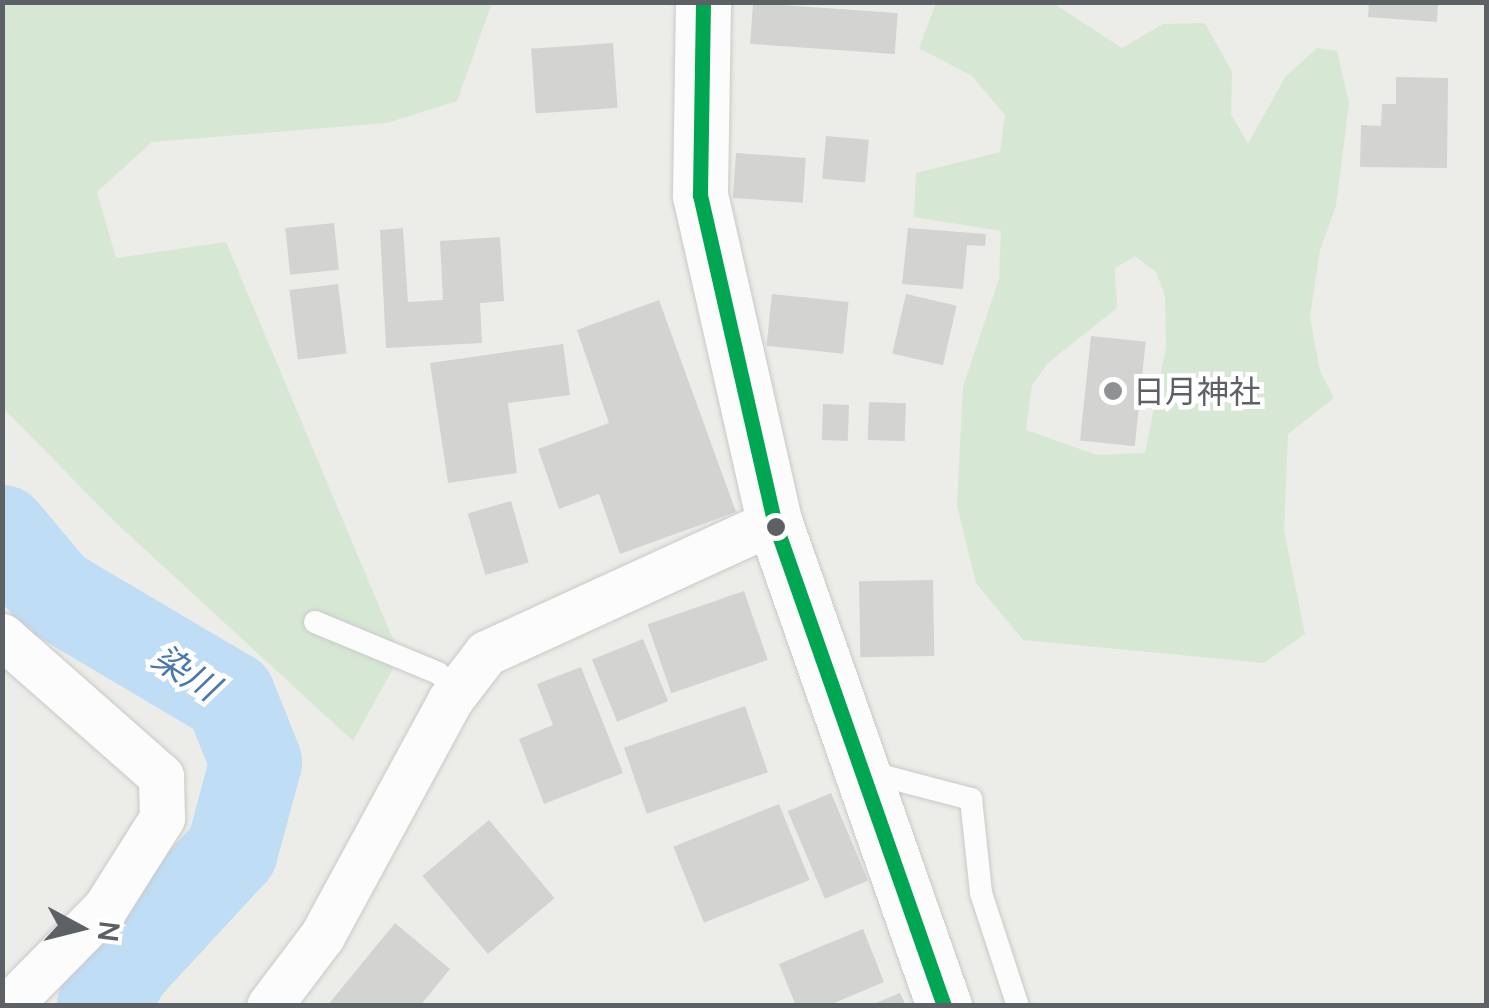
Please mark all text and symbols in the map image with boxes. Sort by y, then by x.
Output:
place label: 日月神社 [1133,372,1261,410]
marker: 日月神社 [1102,380,1124,402]
unlabelled marker [766,517,786,537]
water label: 染川 [145,636,227,708]
north arrow [30,878,130,978]
text: N [90,919,130,944]

